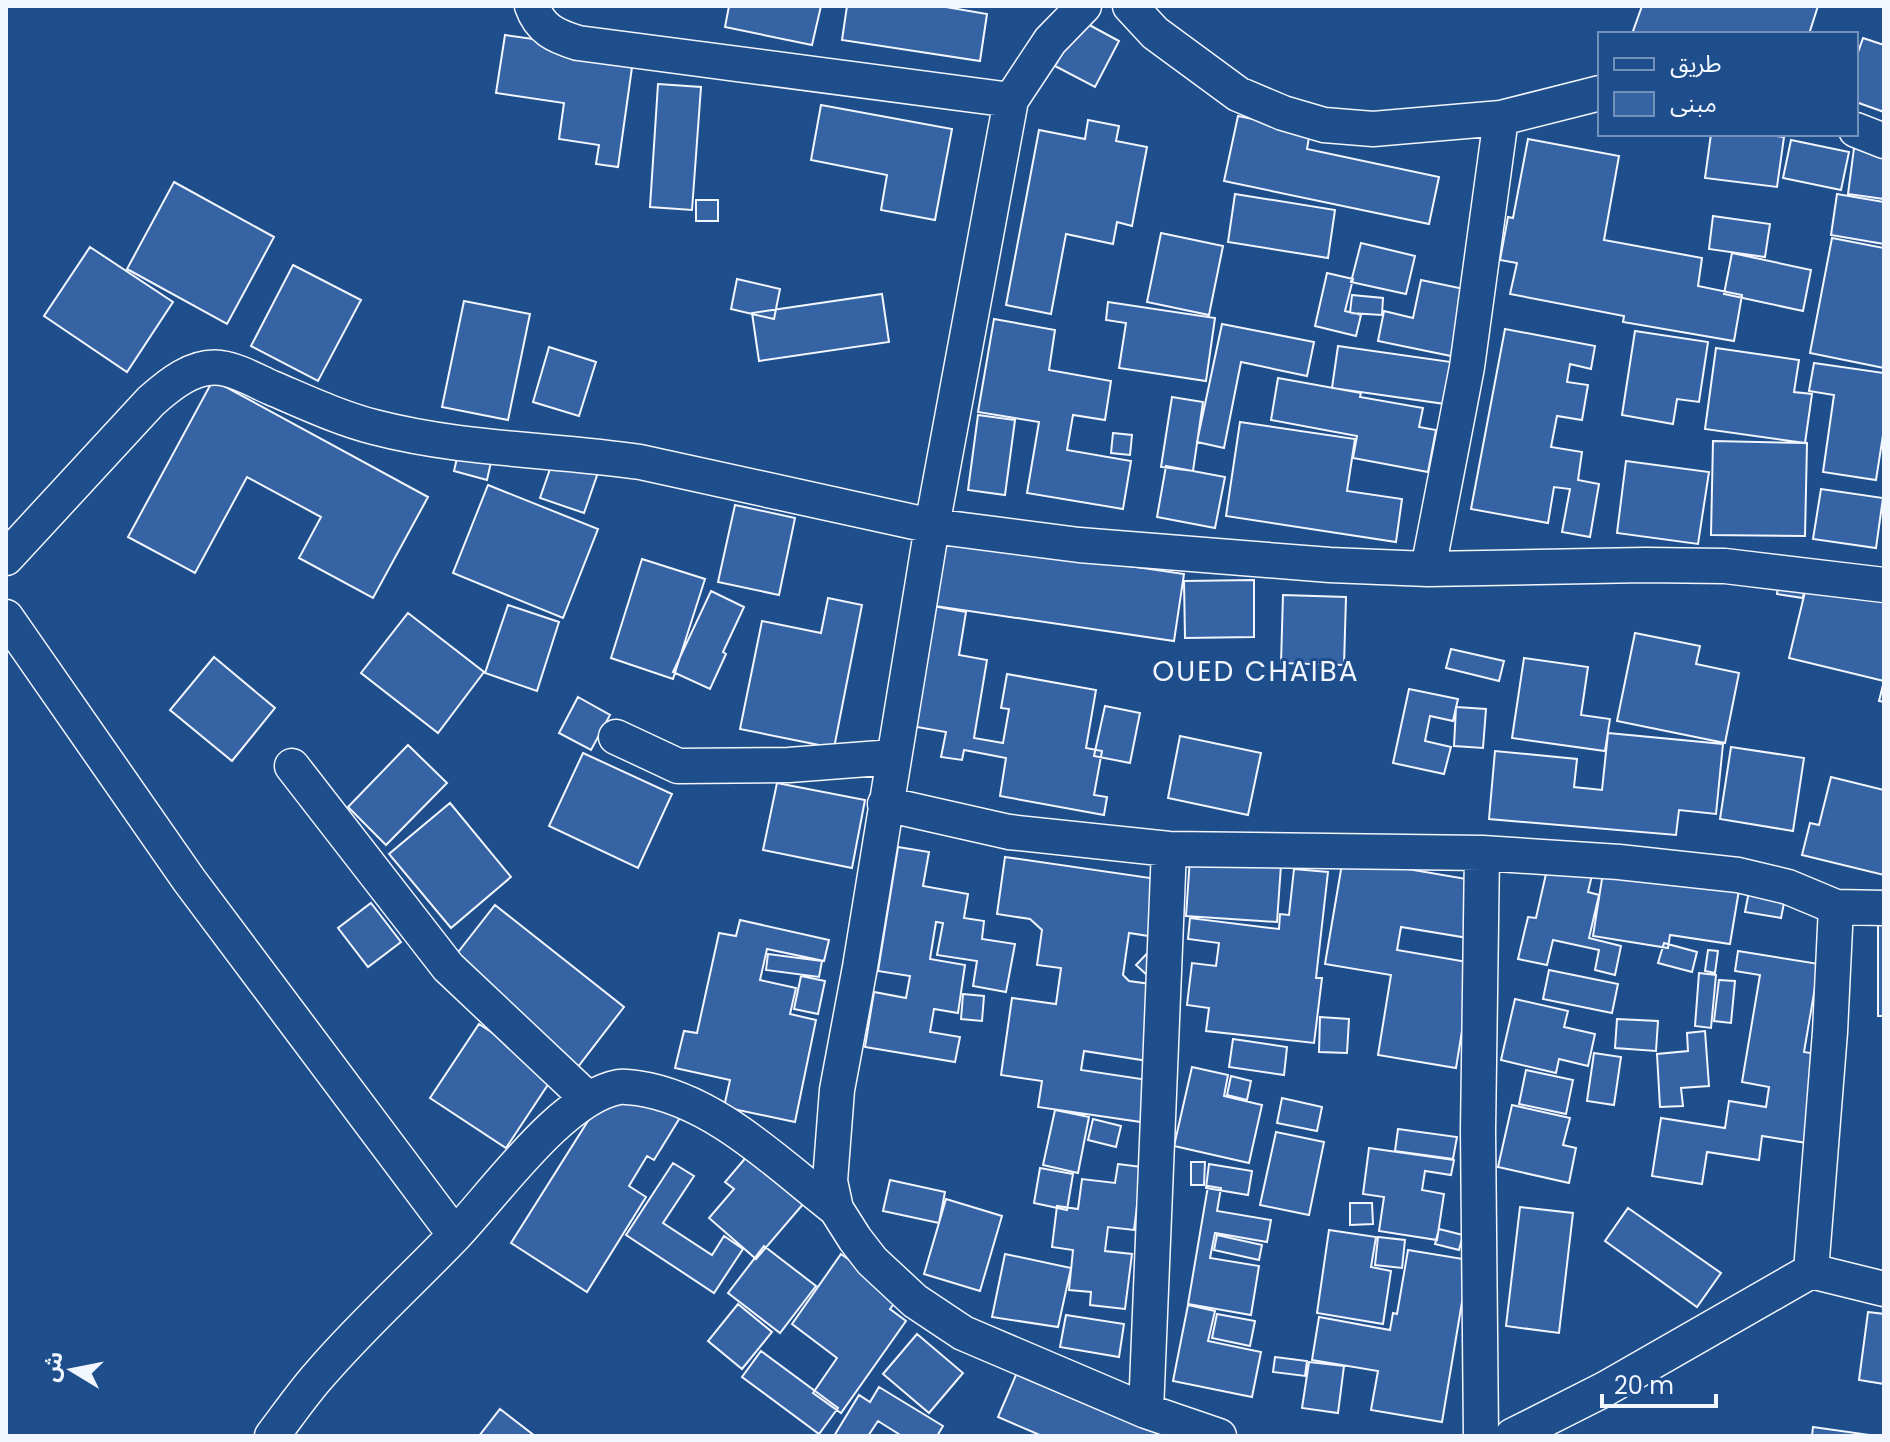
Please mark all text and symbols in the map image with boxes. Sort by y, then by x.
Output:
legend [1598,32,1858,136]
text: طريق [1670,47,1722,80]
text: مبنى [1670,87,1717,120]
district label: OUED CHAIBA [1152,652,1360,691]
north arrow [32,1330,112,1410]
text: ش [35,1349,71,1384]
scale bar [1602,1358,1716,1408]
text: 20 m [1614,1369,1674,1402]

